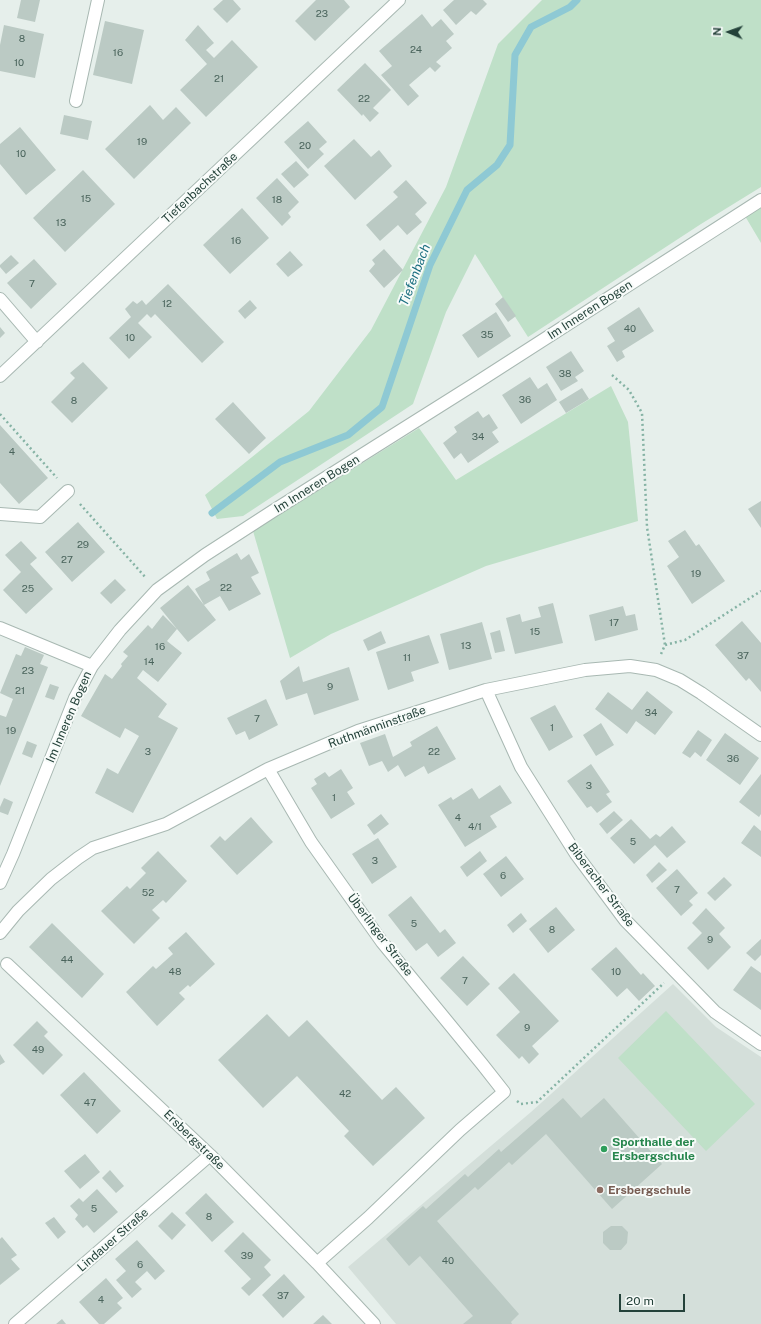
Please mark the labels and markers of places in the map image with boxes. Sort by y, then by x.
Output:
place label: Sporthalle der Ersbergschule [612,1135,695,1163]
marker: Sporthalle der Ersbergschule [599,1144,609,1154]
place label: Ersbergschule [608,1183,691,1197]
marker: Ersbergschule [595,1185,605,1195]

